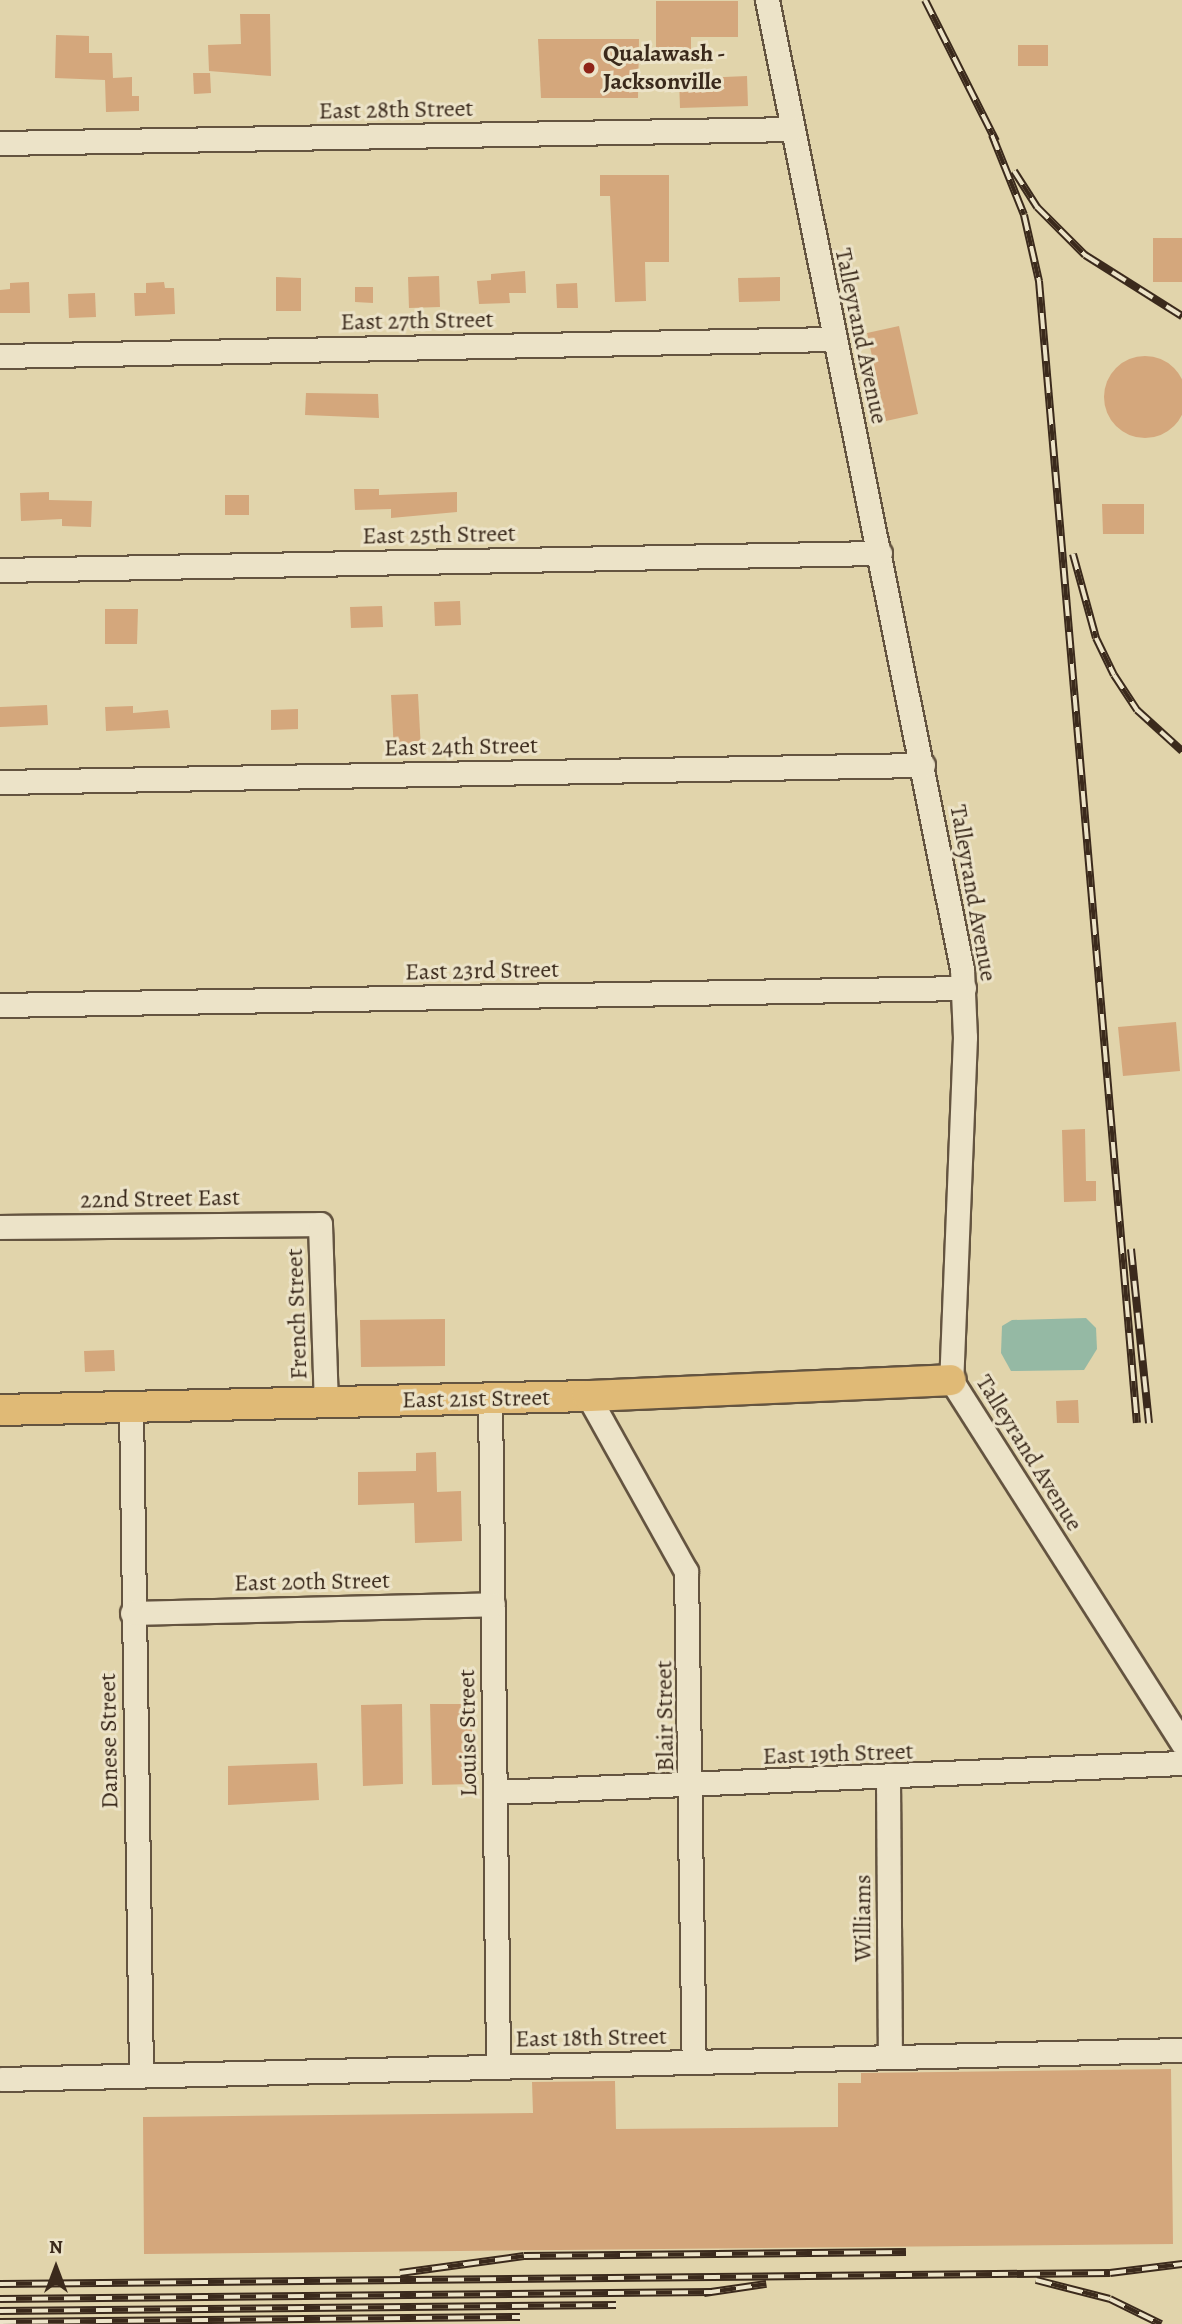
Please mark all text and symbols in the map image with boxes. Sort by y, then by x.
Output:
place label: Qualawash - Jacksonville [603,40,726,96]
marker: Qualawash - Jacksonville [581,60,597,76]
street label: East 28th Street [318,94,474,126]
street label: Talleyrand Avenue [828,246,894,426]
street label: East 27th Street [340,305,494,337]
street label: East 25th Street [362,519,516,551]
street label: East 24th Street [384,731,538,763]
street label: Talleyrand Avenue [943,803,1003,983]
street label: East 23rd Street [405,955,559,987]
street label: 22nd Street East [80,1183,240,1215]
street label: French Street [280,1248,314,1380]
street label: Talleyrand Avenue [969,1370,1089,1536]
street label: East 21st Street [402,1383,550,1415]
street label: East 20th Street [234,1566,390,1598]
street label: Blair Street [650,1660,680,1772]
street label: Louise Street [452,1669,484,1797]
street label: Danese Street [93,1673,125,1809]
street label: East 19th Street [762,1737,914,1771]
street label: Williams [849,1874,877,1962]
street label: East 18th Street [515,2022,667,2054]
north arrow [21,2233,91,2303]
text: N [49,2234,63,2260]

